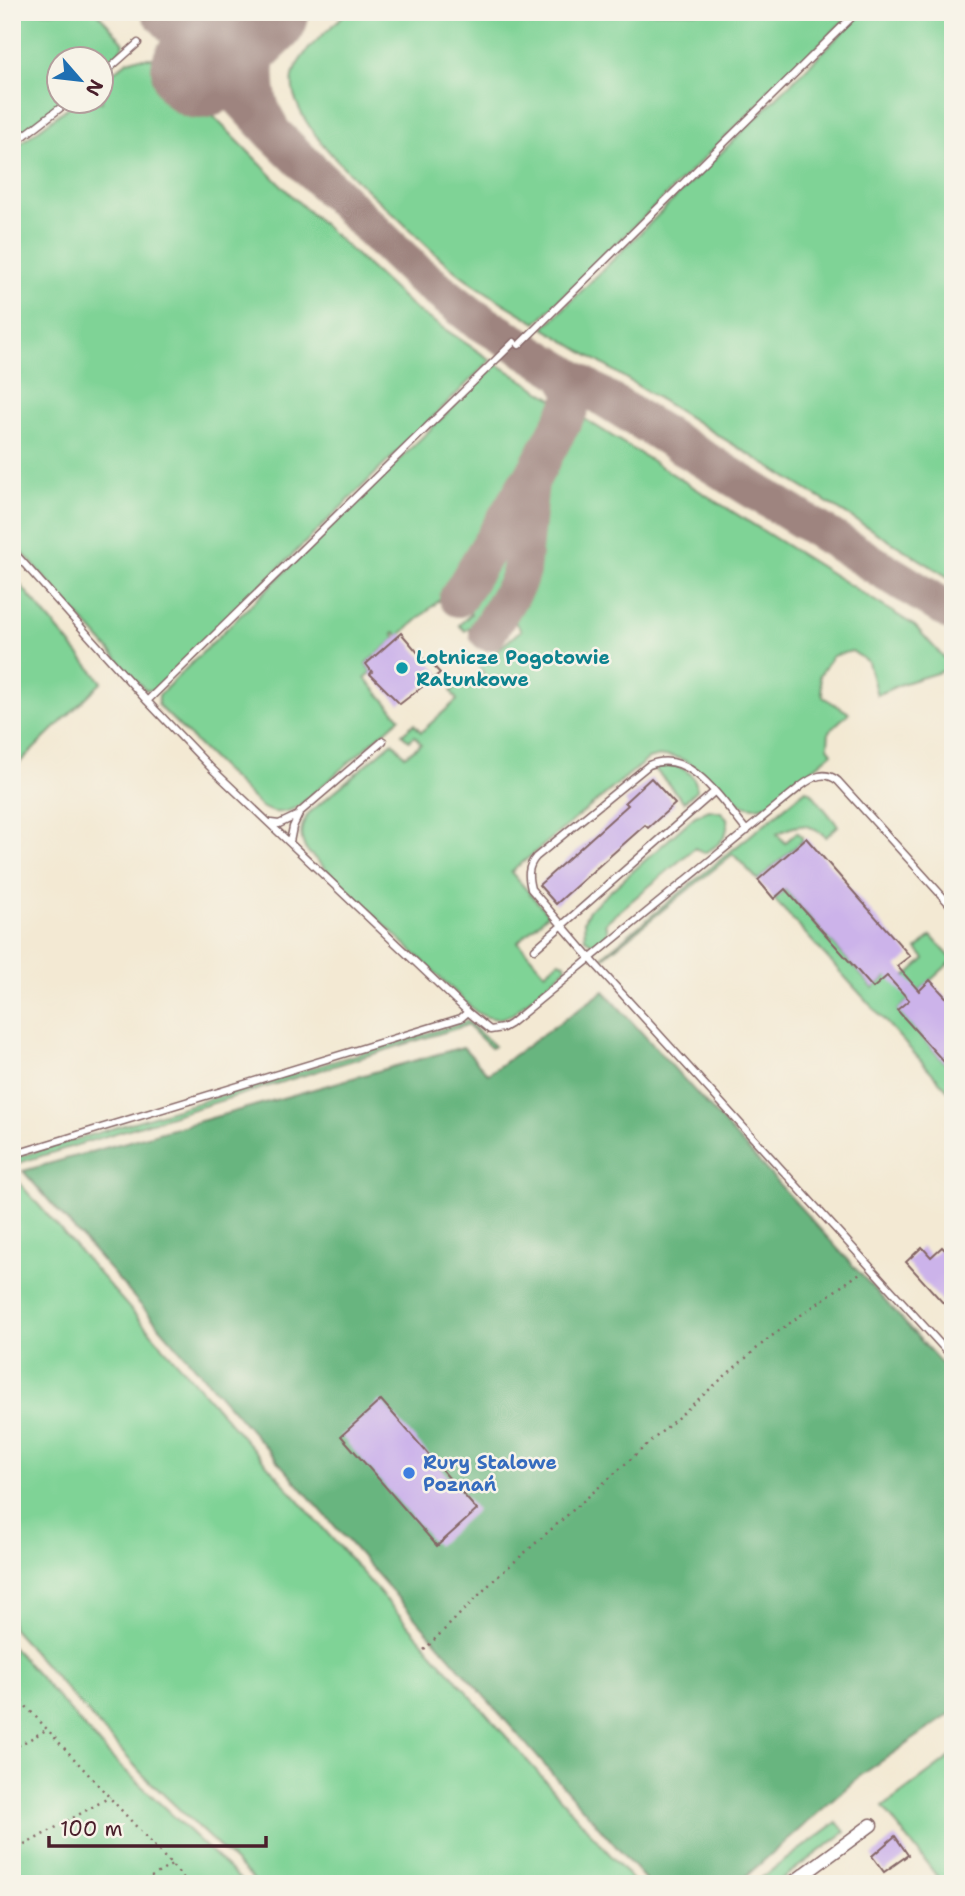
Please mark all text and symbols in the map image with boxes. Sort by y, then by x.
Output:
north arrow [46,46,116,116]
text: N [80,75,109,100]
place label: Lotnicze Pogotowie Ratunkowe [416,645,610,692]
marker: Lotnicze Pogotowie Ratunkowe [394,660,410,676]
place label: Rury Stalowe Poznań [423,1450,557,1497]
marker: Rury Stalowe Poznań [401,1465,417,1481]
scale bar [49,1805,266,1849]
text: 100 m [60,1815,123,1843]

